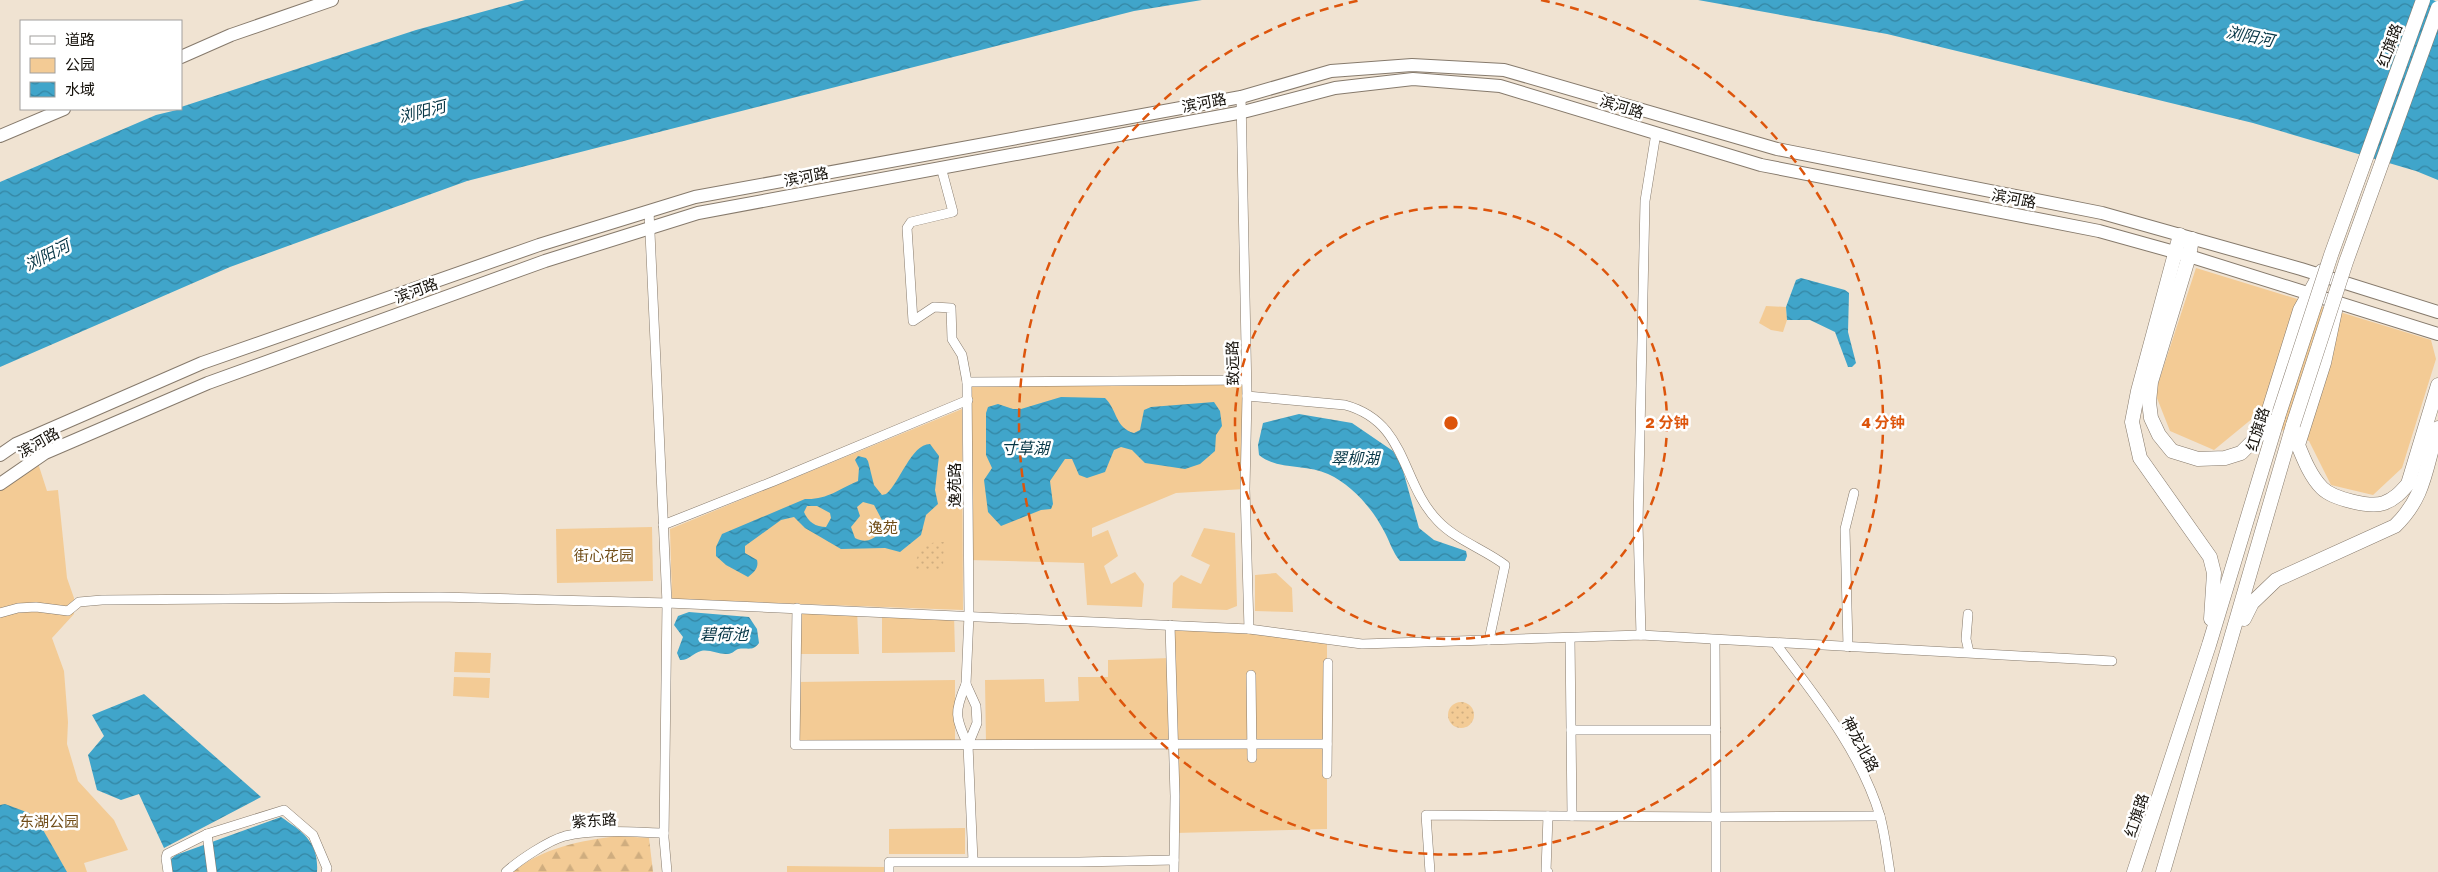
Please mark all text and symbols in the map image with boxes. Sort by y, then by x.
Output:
legend [20,20,182,110]
street label: 红旗路 [2373,21,2405,69]
water label: 浏阳河 [2225,22,2278,51]
text: 道路 [65,30,95,48]
text: 公园 [65,55,95,73]
text: 水域 [65,80,95,98]
street label: 滨河路 [1180,89,1228,115]
street label: 滨河路 [1598,91,1646,121]
water label: 浏阳河 [396,95,451,127]
street label: 滨河路 [782,163,830,189]
street label: 滨河路 [1990,185,2038,211]
water label: 浏阳河 [21,234,76,275]
street label: 滨河路 [392,274,440,306]
street label: 致远路 [1223,340,1241,386]
street label: 红旗路 [2242,405,2272,453]
text: 2 分钟 [1646,413,1688,431]
text: 4 分钟 [1861,413,1905,431]
centre of rings [1442,414,1460,432]
street label: 滨河路 [14,423,62,461]
water label: 寸草湖 [1001,438,1052,458]
water label: 翠柳湖 [1331,448,1382,468]
street label: 逸苑路 [945,462,963,508]
park label: 逸苑 [868,518,898,536]
park label: 街心花园 [574,546,634,564]
water label: 碧荷池 [700,624,750,644]
street label: 神龙北路 [1839,713,1883,775]
street label: 红旗路 [2120,791,2152,839]
street label: 紫东路 [571,809,617,831]
park label: 东湖公园 [19,812,79,830]

